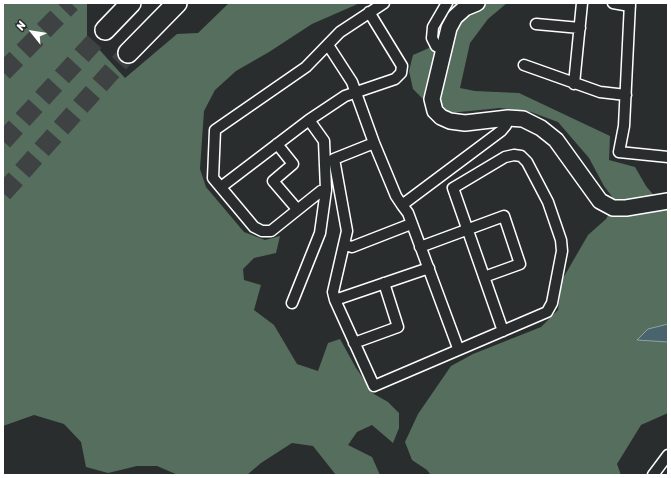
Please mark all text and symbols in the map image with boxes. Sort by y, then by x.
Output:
north arrow [12,12,52,52]
text: N [11,18,31,34]

